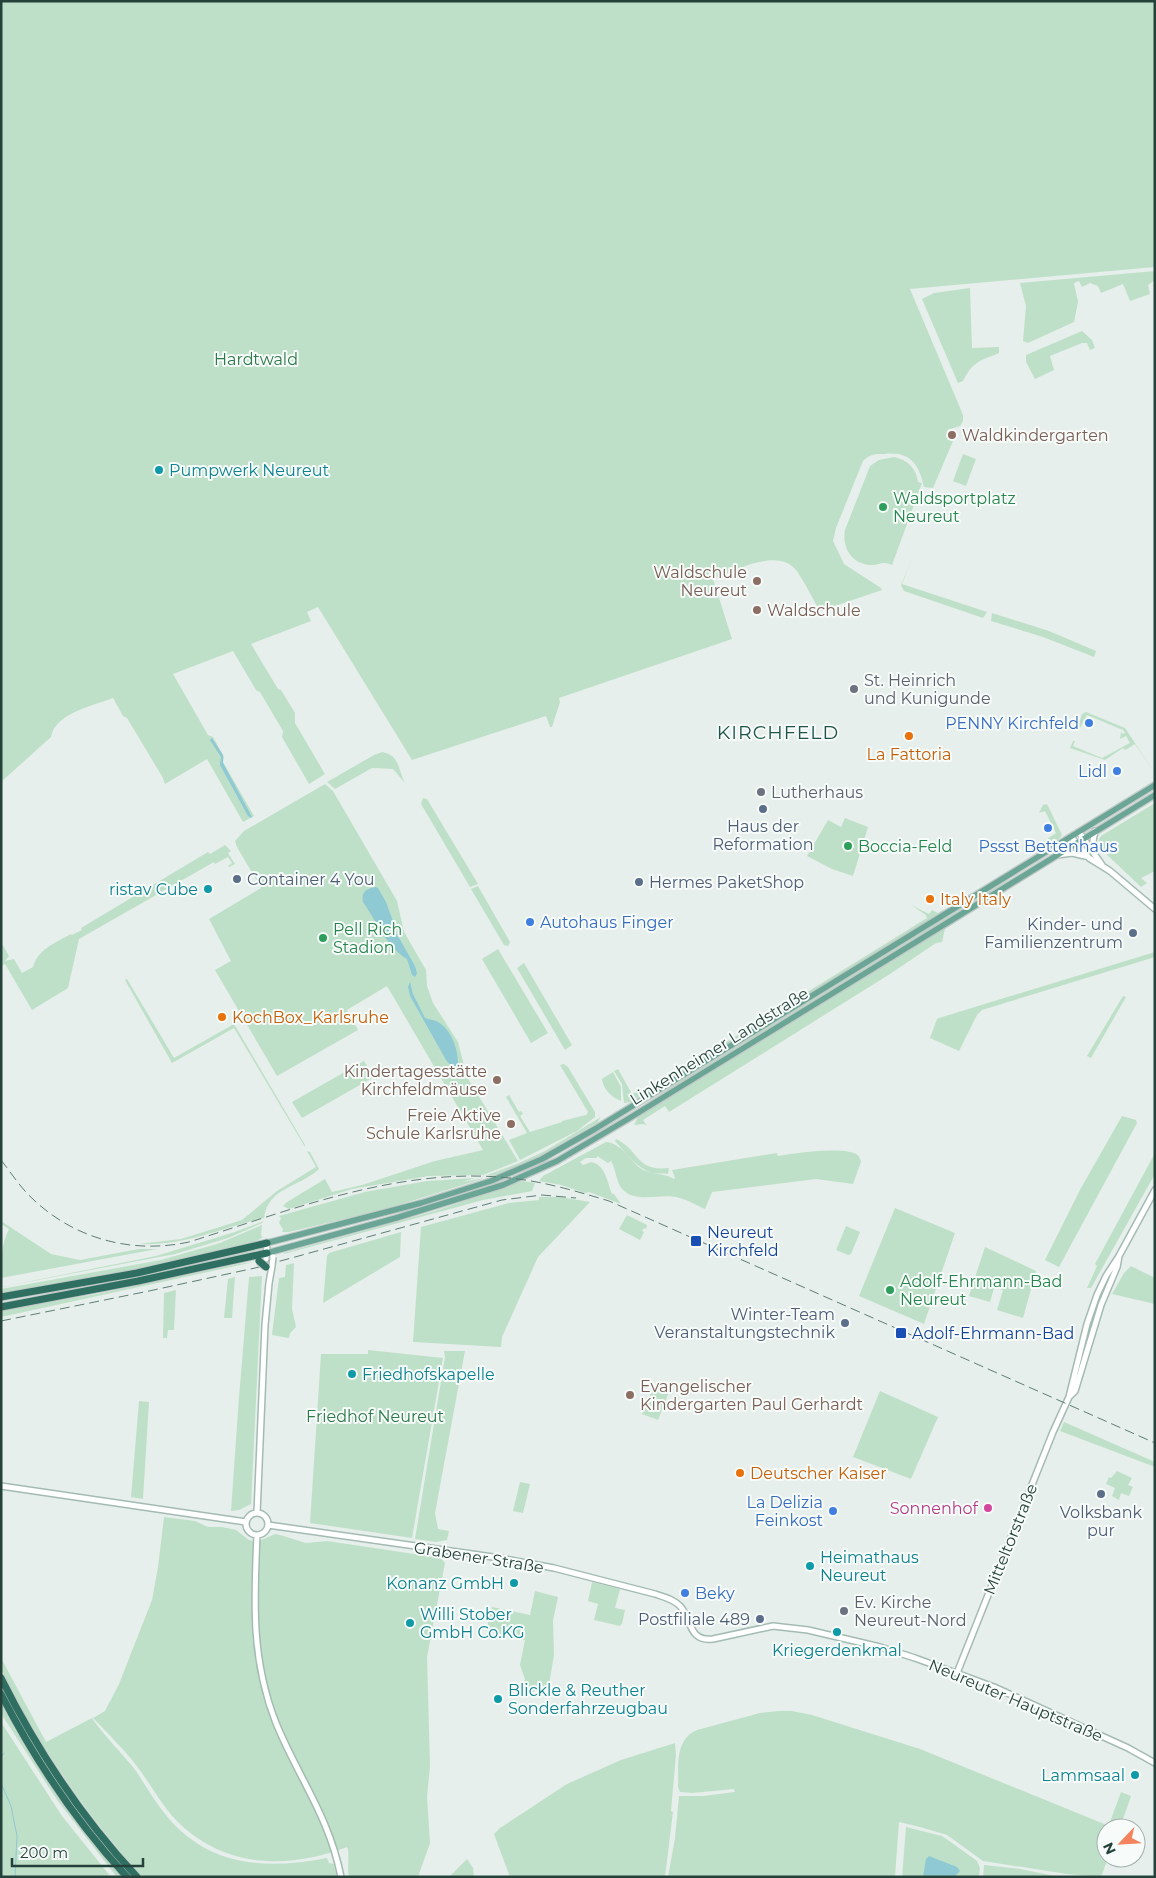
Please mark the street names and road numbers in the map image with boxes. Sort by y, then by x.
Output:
street label: Linkenheimer Landstraße [627,984,812,1109]
street label: Mitteltorstraße [980,1481,1041,1598]
street label: Grabener Straße [413,1538,545,1577]
street label: Neureuter Hauptstraße [926,1655,1106,1746]

